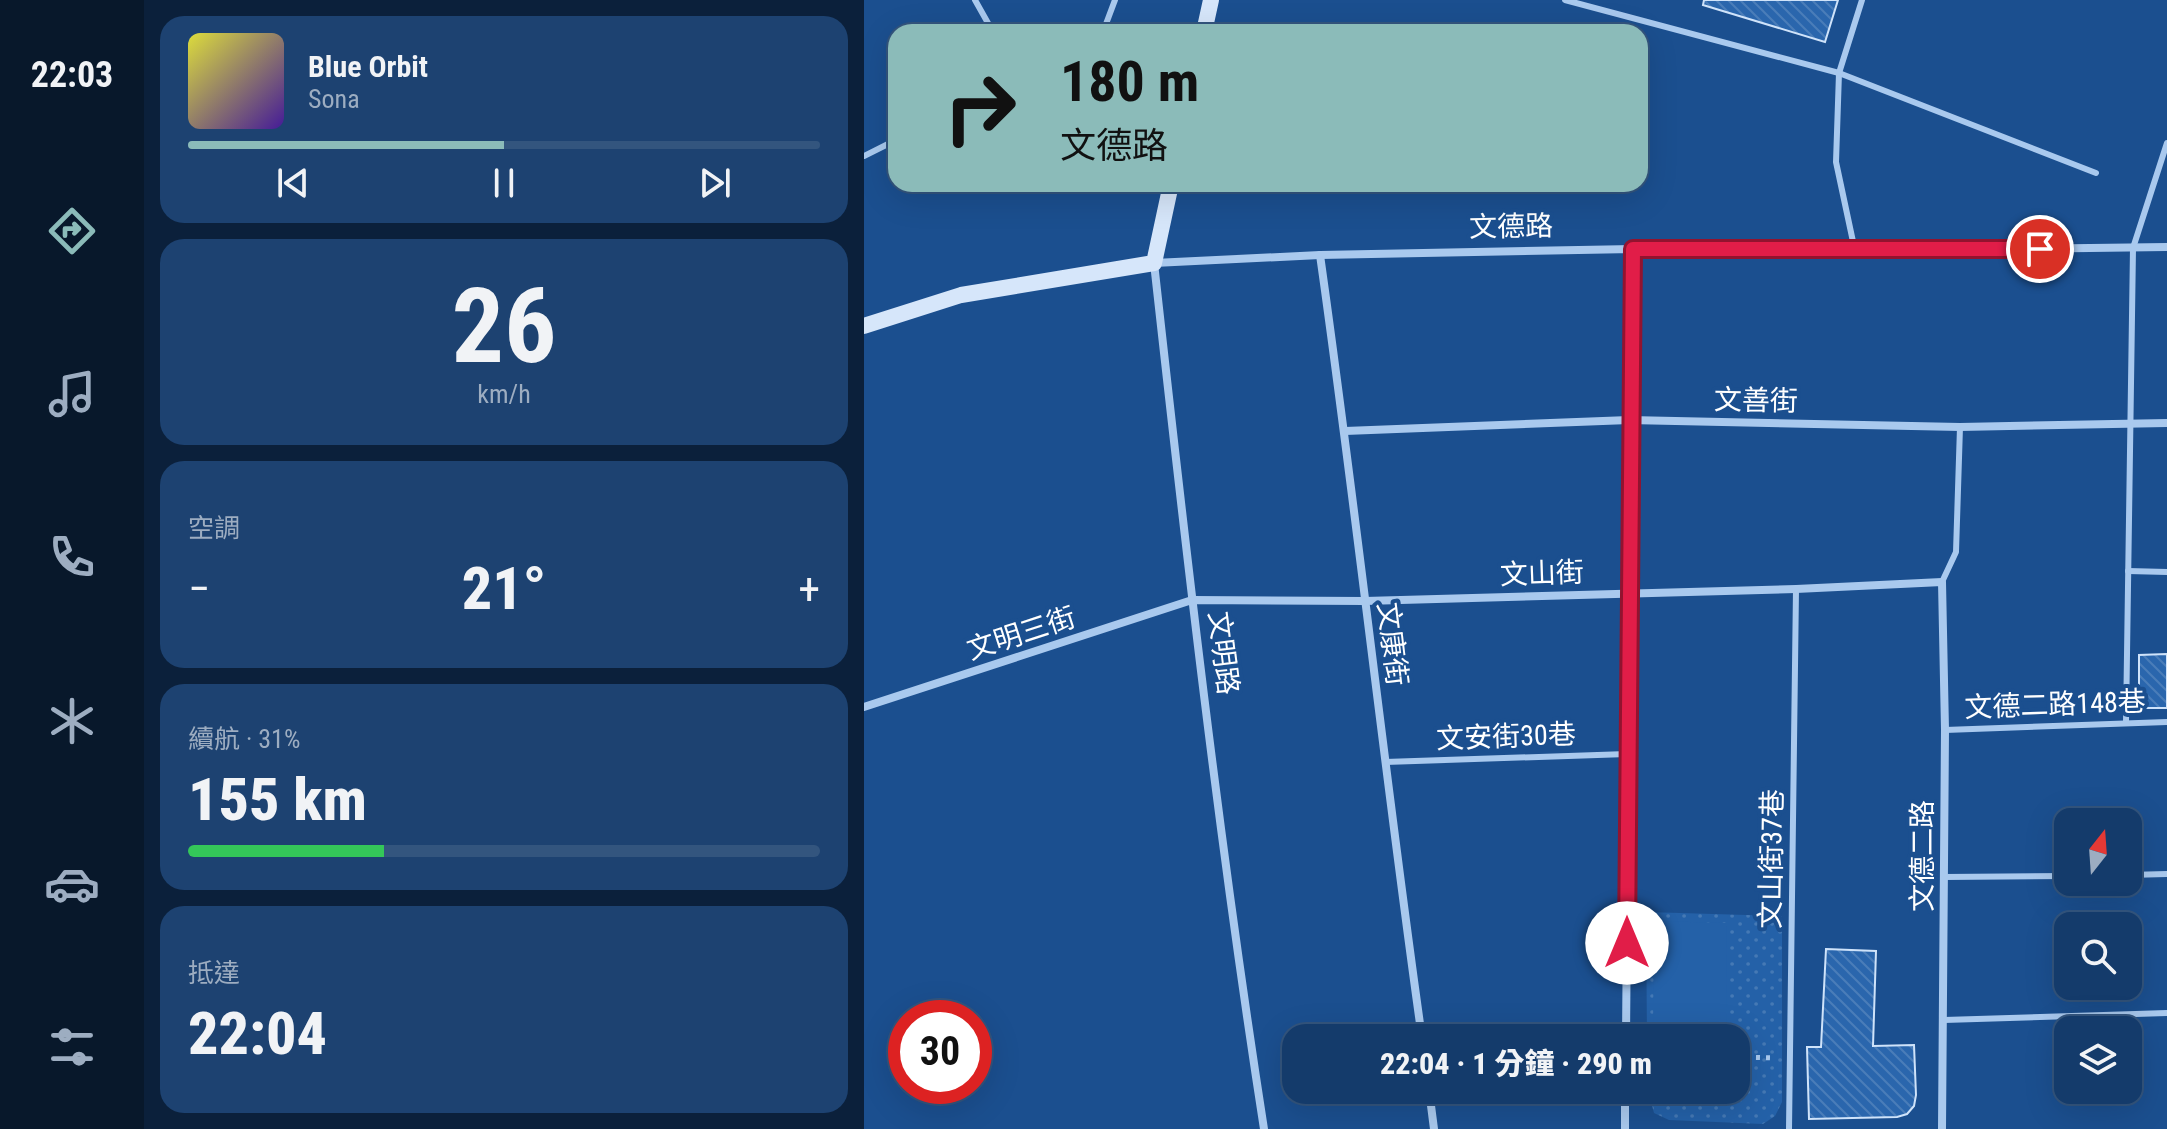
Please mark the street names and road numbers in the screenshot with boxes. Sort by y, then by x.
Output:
street label: 文德路 [1469,209,1553,244]
street label: 文善街 [1714,383,1798,418]
street label: 文山街 [1499,556,1585,591]
street label: 文明三街 [963,600,1080,666]
street label: 文康街 [1371,600,1414,688]
street label: 文明路 [1202,609,1245,697]
street label: 文德二路148巷 [1964,685,2146,724]
street label: 文安街30巷 [1436,718,1576,755]
street label: 文山街37巷 [1754,789,1789,929]
street label: 文德二路 [1906,800,1939,912]

